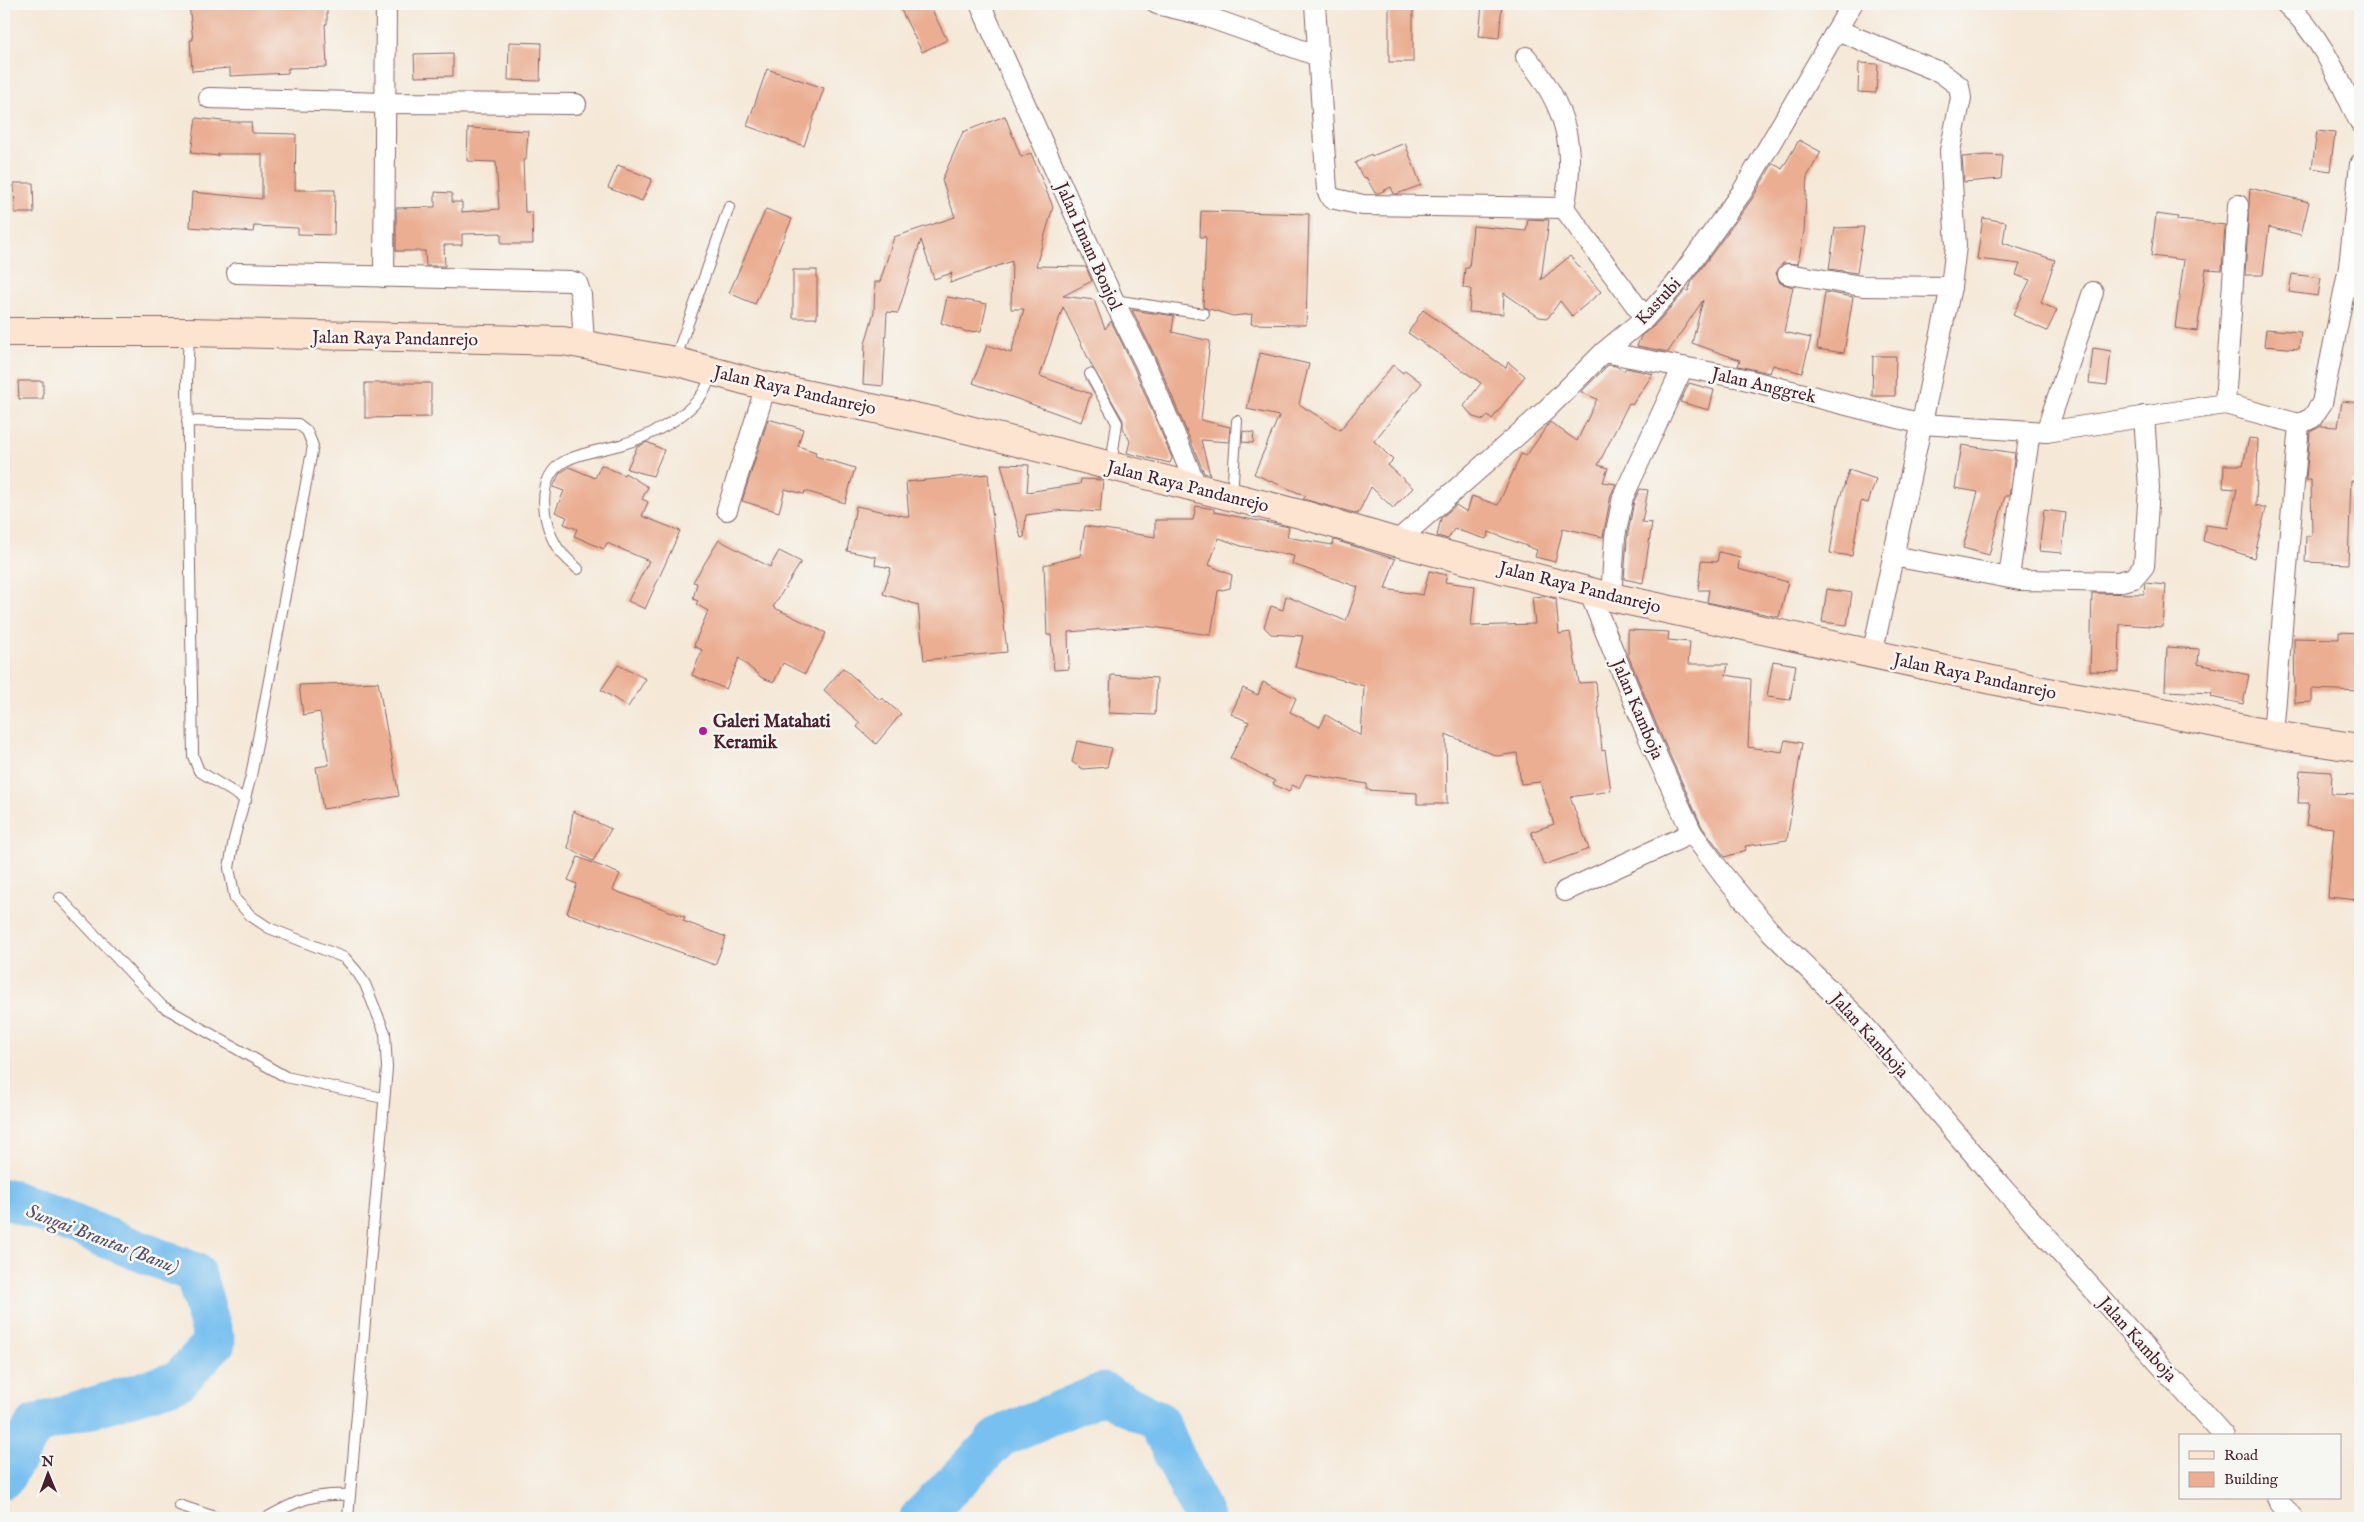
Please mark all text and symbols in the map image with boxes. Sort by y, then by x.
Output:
street label: Jalan Imam Bonjol [1048,177,1126,314]
street label: Kastubi [1631,273,1687,331]
street label: Jalan Raya Pandanrejo [310,327,478,352]
street label: Jalan Raya Pandanrejo [709,361,878,421]
street label: Jalan Anggrek [1707,363,1819,410]
street label: Jalan Raya Pandanrejo [1102,456,1271,519]
street label: Jalan Raya Pandanrejo [1494,557,1663,620]
street label: Jalan Raya Pandanrejo [1889,649,2059,706]
street label: Jalan Kamboja [1604,654,1668,763]
place label: Galeri Matahati Keramik [713,711,831,755]
marker: Galeri Matahati Keramik [697,725,709,737]
street label: Jalan Kamboja [1823,987,1913,1084]
water label: Sungai Brantas (Banu) [23,1200,182,1280]
street label: Jalan Kamboja [2091,1291,2181,1388]
legend [2179,1434,2342,1500]
text: Road [2224,1446,2259,1465]
north arrow [22,1450,72,1500]
text: N [41,1453,54,1471]
text: Building [2224,1470,2279,1489]

